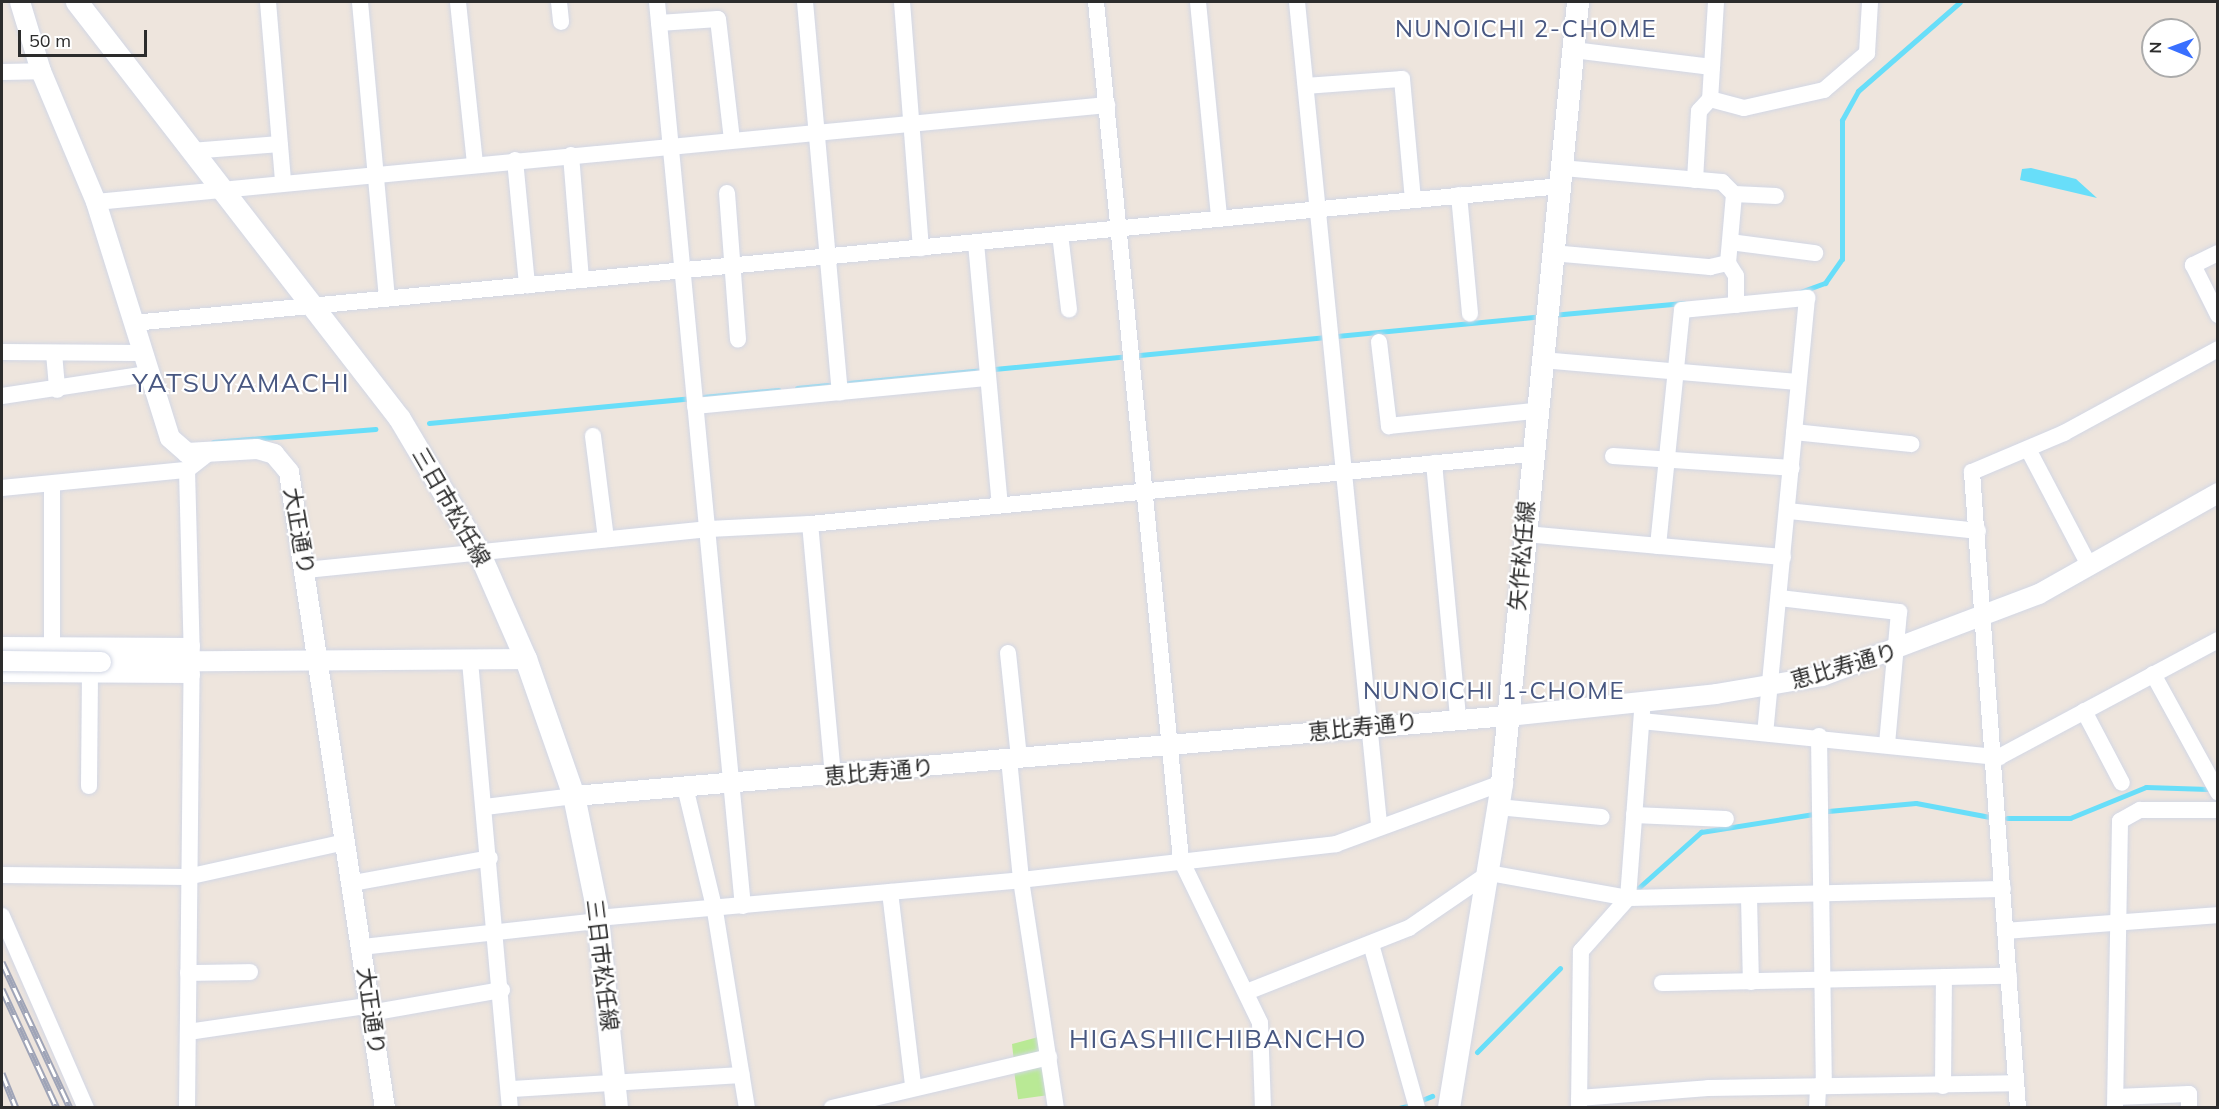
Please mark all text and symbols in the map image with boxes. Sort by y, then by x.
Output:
district label: NUNOICHI 2-CHOME [1395,15,1657,43]
scale bar [21,18,150,56]
north arrow [2141,18,2201,78]
text: 50 m [29,29,71,52]
text: N [2145,42,2165,54]
district label: YATSUYAMACHI [132,367,350,399]
street label: 三日市松任線 [407,443,495,571]
street label: 大正通り [278,485,320,577]
street label: 矢作松任線 [1504,500,1540,612]
street label: 恵比寿通り [1787,638,1901,694]
district label: NUNOICHI 1-CHOME [1363,677,1625,705]
street label: 恵比寿通り [1307,708,1419,746]
street label: 恵比寿通り [823,754,935,790]
street label: 三日市松任線 [581,898,623,1032]
street label: 大正通り [352,966,390,1056]
district label: HIGASHIICHIBANCHO [1069,1023,1367,1055]

